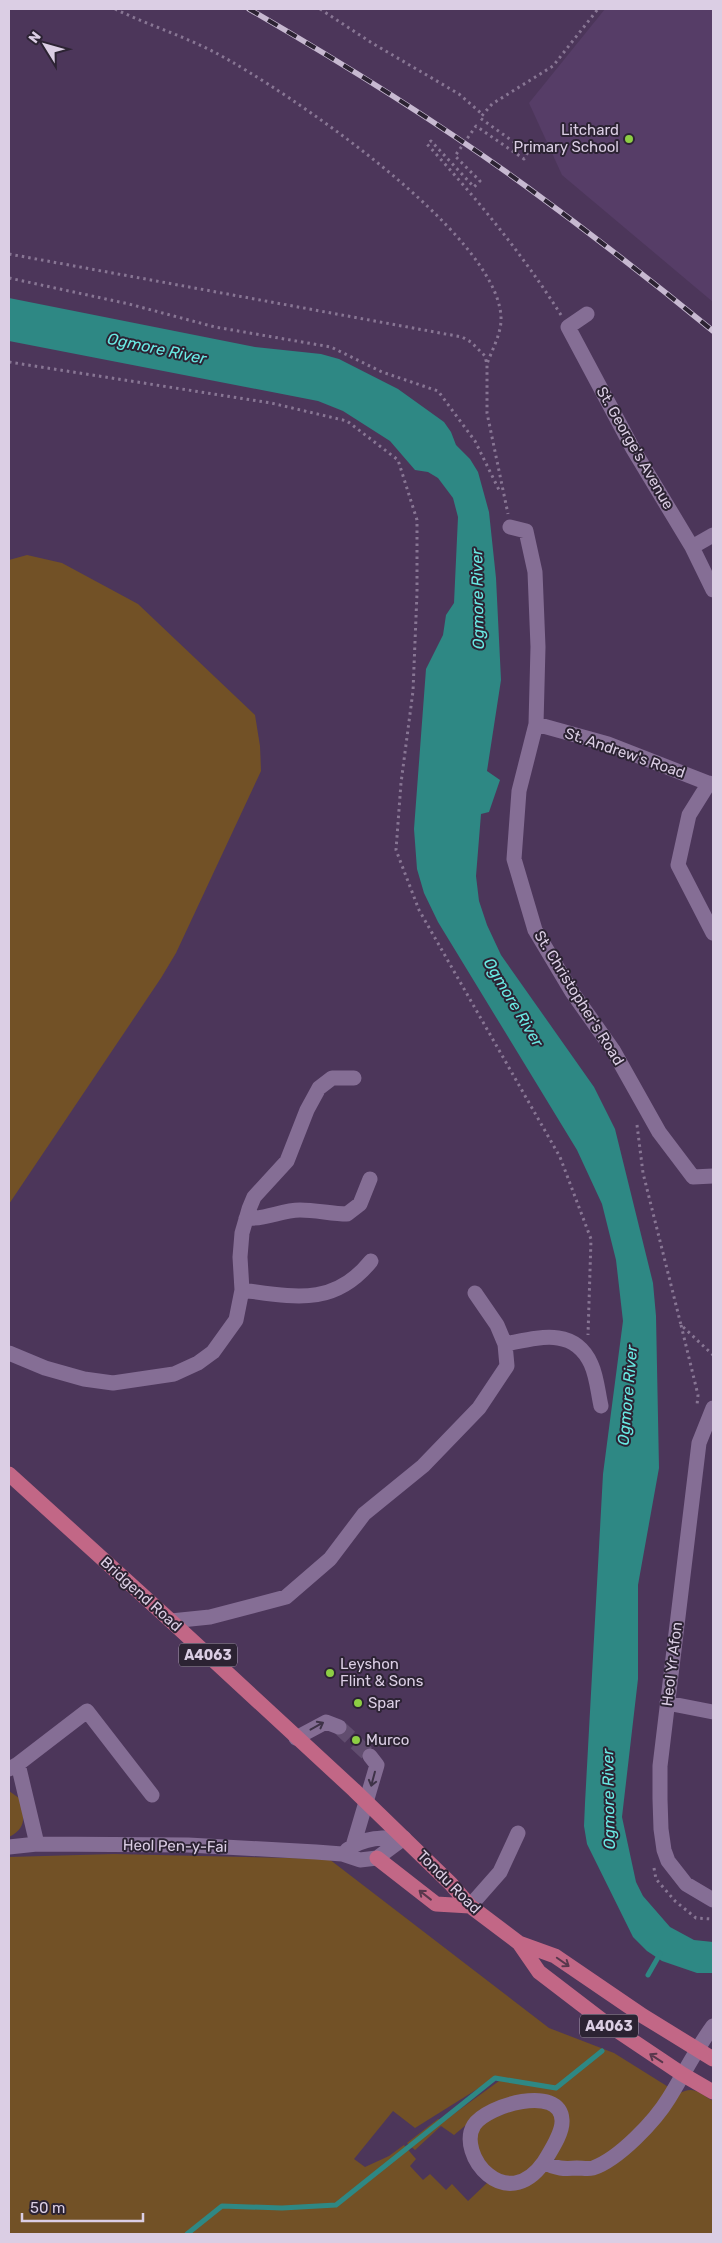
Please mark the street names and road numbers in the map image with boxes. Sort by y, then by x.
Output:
street label: St. George's Avenue [593,383,677,513]
street label: St. Andrew's Road [563,724,687,782]
street label: St. Christopher's Road [530,927,628,1069]
street label: Bridgend Road [97,1553,185,1635]
street label: Heol Yr Afon [658,1621,686,1707]
road number: A4063 [179,1644,237,1666]
street label: Heol Pen-y-Fai [123,1836,227,1856]
street label: Tondu Road [414,1847,484,1917]
road number: A4063 [580,2014,638,2038]

